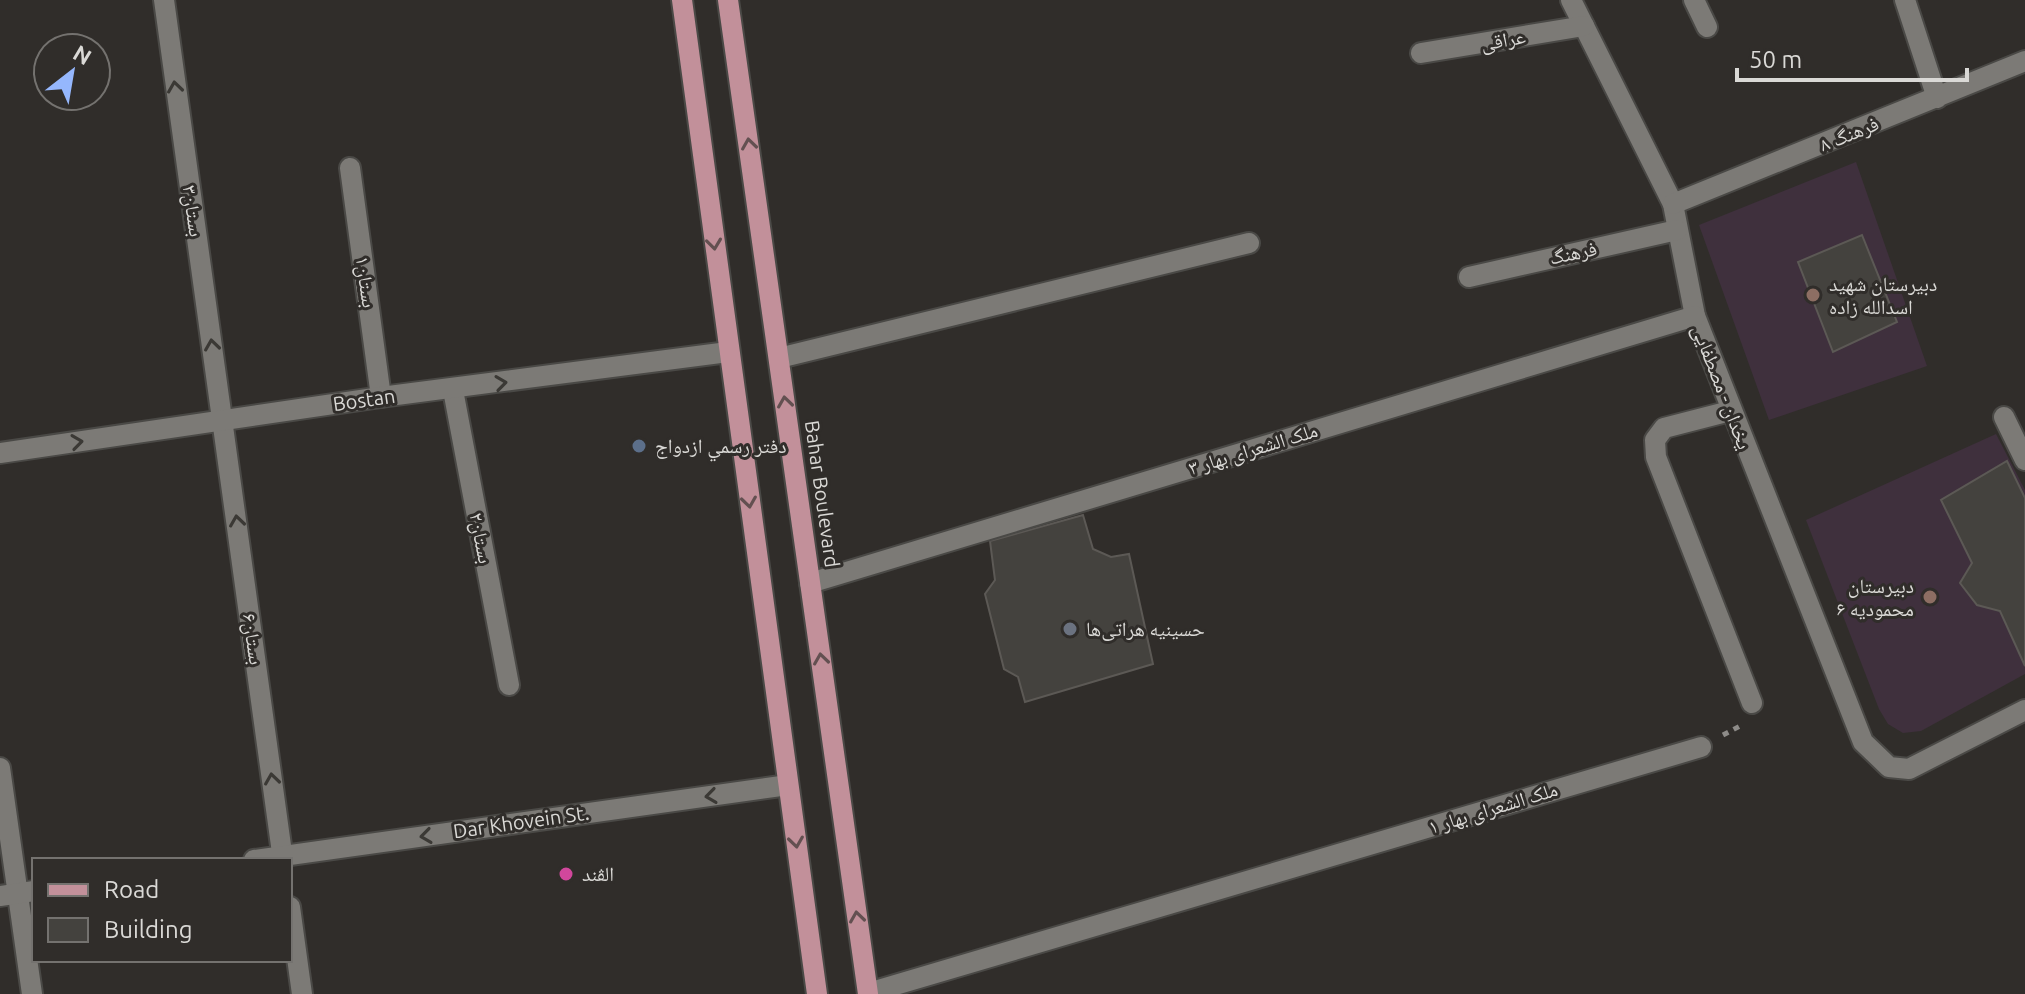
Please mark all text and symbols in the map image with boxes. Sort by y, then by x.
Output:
street label: عراقی [1479,24,1527,56]
north arrow [32,32,112,112]
scale bar [1737,32,1967,82]
text: N [69,39,96,69]
text: 50 m [1749,46,1802,73]
one-way arrow [167,80,184,94]
street label: فرهنگ ۸ [1816,111,1882,156]
one-way arrow [741,137,758,151]
street label: بستان۳ [178,184,208,238]
street label: فرهنگ [1547,236,1599,269]
one-way arrow [705,237,722,251]
street label: بستان۱ [351,255,381,309]
place label: دبیرستان شهید اسدالله زاده [1829,272,1937,318]
marker: دبیرستان شهید اسدالله زاده [1804,286,1822,304]
street label: یخدان - مصطفایی [1687,321,1757,453]
one-way arrow [204,338,221,351]
one-way arrow [494,375,508,392]
street label: Bostan [331,384,397,415]
one-way arrow [777,395,794,409]
street label: ملک الشعرای بهار ۳ [1185,418,1321,480]
street label: Bahar Boulevard [801,419,844,569]
one-way arrow [70,434,84,451]
place label: دفتر رسمي ازدواج [655,434,787,462]
marker: دفتر رسمي ازدواج [630,437,648,455]
one-way arrow [740,495,757,508]
street label: بستان۲ [464,510,498,566]
one-way arrow [228,514,245,527]
place label: دبیرستان محمودیه ۶ [1836,574,1914,620]
marker: دبیرستان محمودیه ۶ [1921,588,1939,606]
street label: بستان۶ [238,612,268,666]
place label: حسینیه هراتی‌ها [1086,617,1205,641]
marker: حسینیه هراتی‌ها [1061,620,1079,638]
one-way arrow [813,652,830,666]
one-way arrow [264,772,281,786]
street label: ملک الشعرای بهار ۱ [1425,777,1561,839]
one-way arrow [704,787,718,804]
street label: Dar Khovein St. [452,801,590,842]
one-way arrow [419,827,433,844]
one-way arrow [787,835,804,849]
legend [32,858,292,962]
place label: الڤند [582,862,614,885]
marker: الڤند [557,865,575,883]
text: Road [104,876,159,903]
one-way arrow [849,910,866,924]
text: Building [104,916,192,943]

